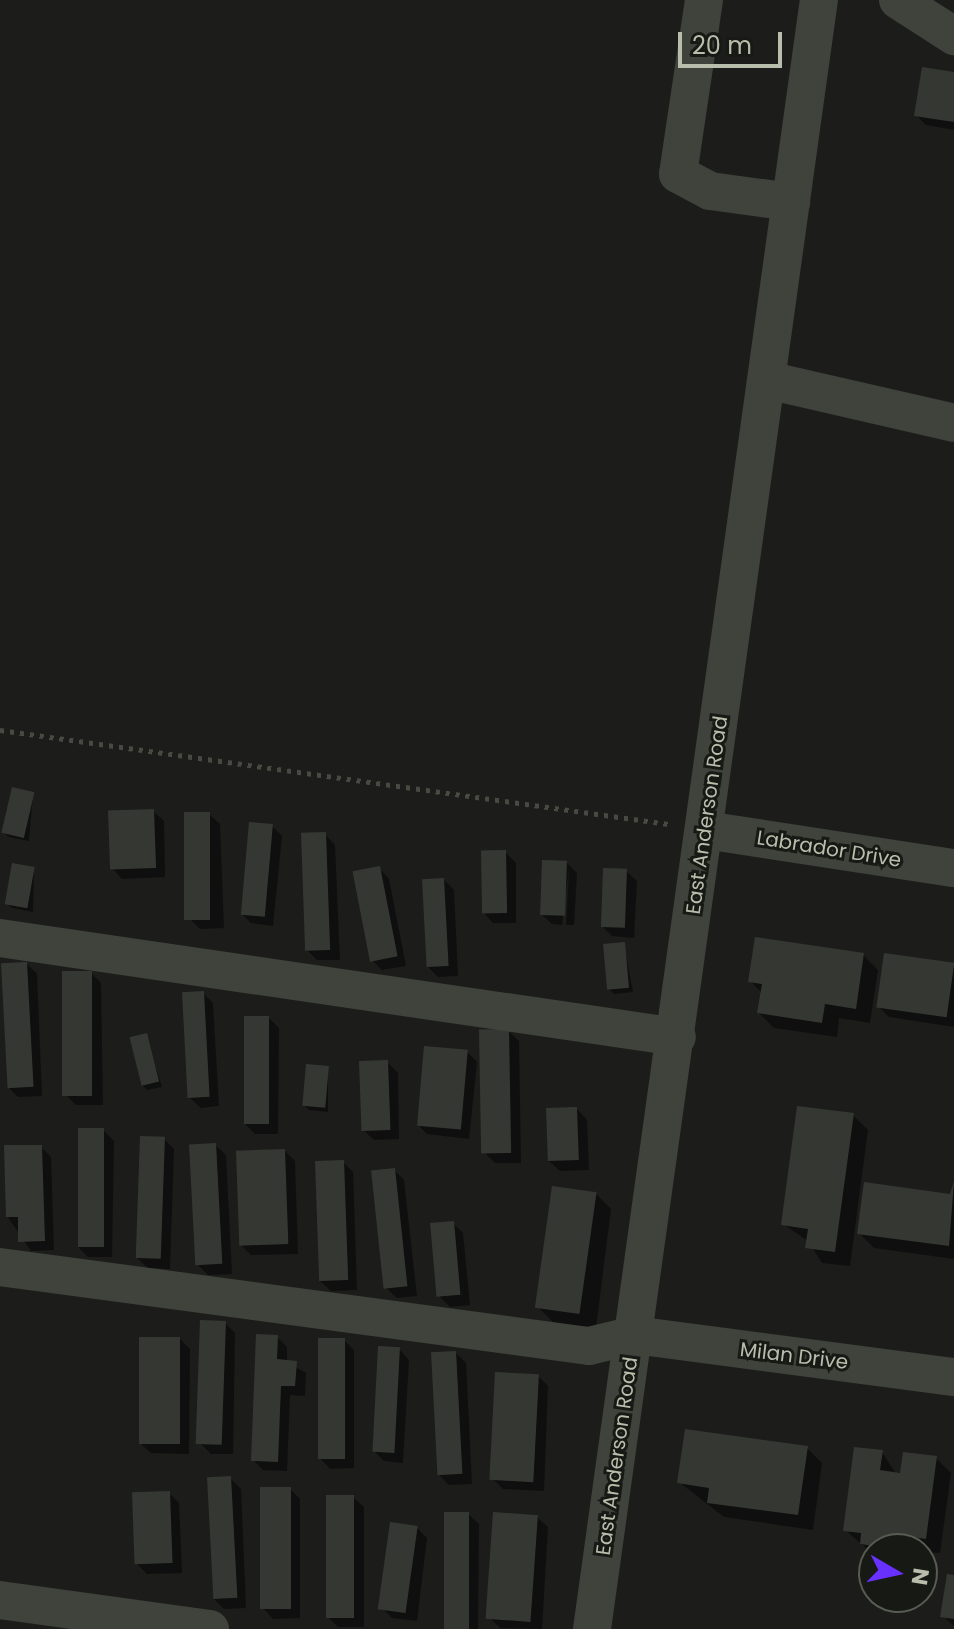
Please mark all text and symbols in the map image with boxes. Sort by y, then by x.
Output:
scale bar [682,16,786,66]
text: 20 m [692,29,752,62]
street label: East Anderson Road [681,714,733,916]
street label: Labrador Drive [755,826,903,872]
street label: Milan Drive [739,1337,849,1375]
street label: East Anderson Road [591,1355,643,1557]
north arrow [858,1533,938,1613]
text: N [904,1566,937,1587]

